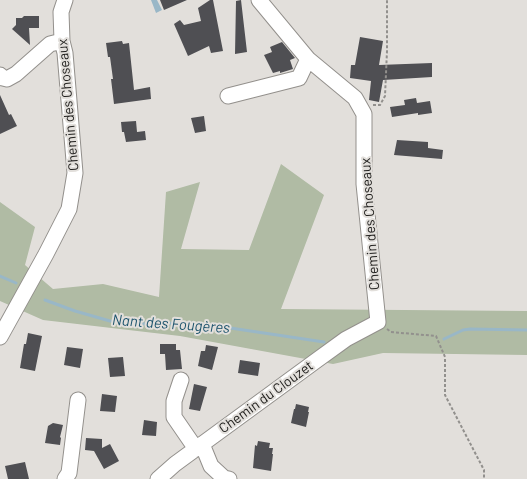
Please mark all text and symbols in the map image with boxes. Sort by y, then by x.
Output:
street label: Chemin des Choseaux [54,38,82,172]
street label: Chemin des Choseaux [357,157,383,291]
water label: Nant des Fougères [111,311,231,337]
street label: Chemin du Clouzet [216,357,316,437]

